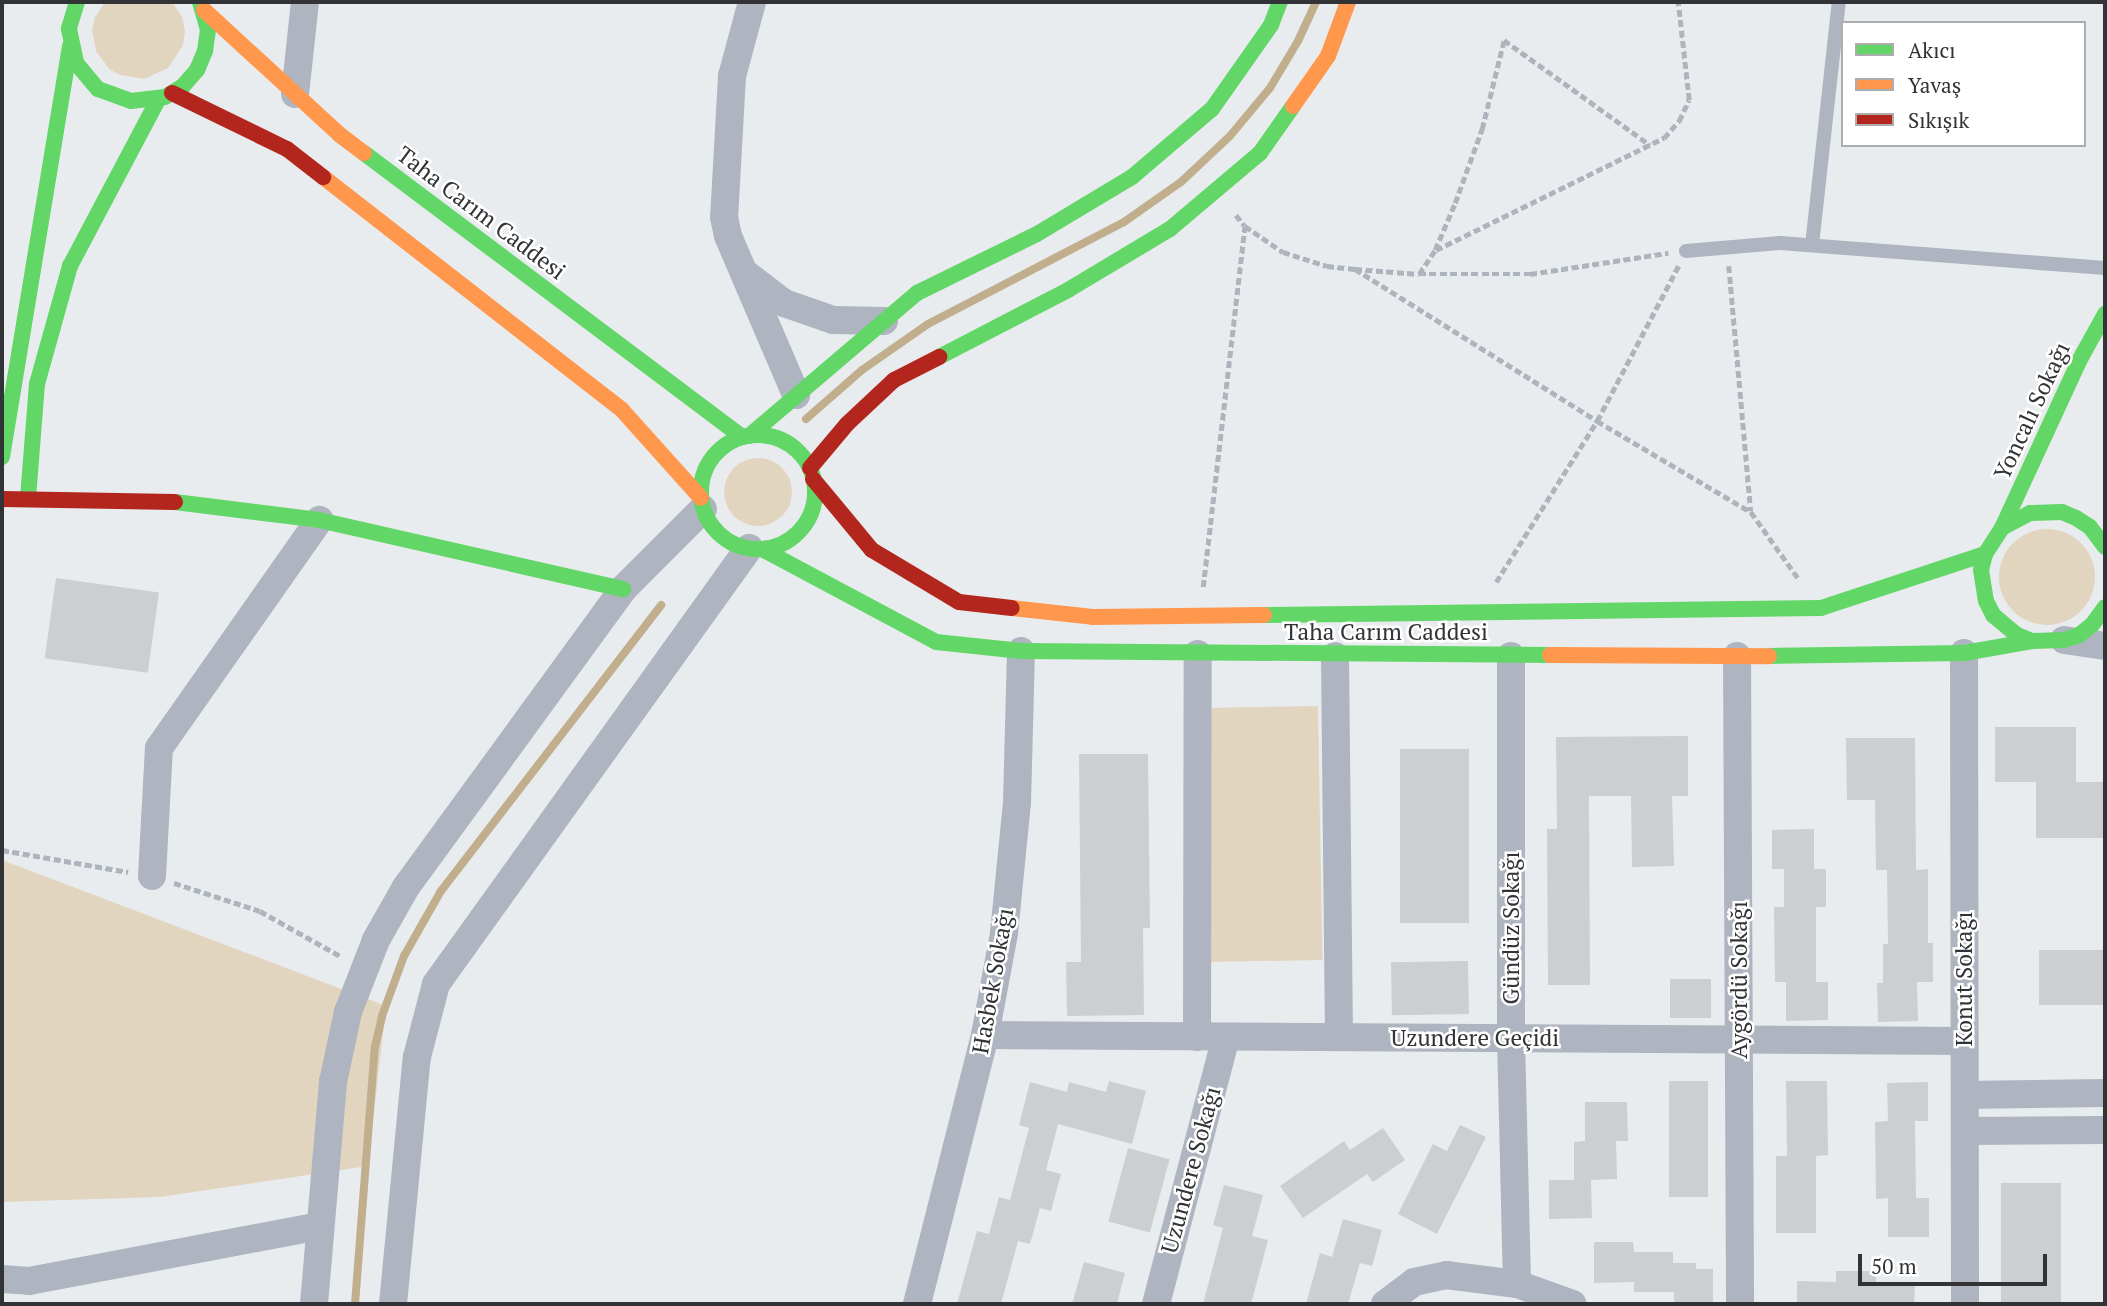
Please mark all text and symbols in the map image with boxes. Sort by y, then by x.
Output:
legend [1841,21,2086,147]
text: Akıcı [1908,36,1956,64]
text: Yavaş [1908,71,1961,99]
text: Sıkışık [1908,106,1969,134]
street label: Taha Carım Caddesi [391,141,571,285]
street label: Yoncalı Sokağı [1988,338,2076,484]
street label: Taha Carım Caddesi [1284,618,1488,646]
street label: Gündüz Sokağı [1497,851,1525,1005]
street label: Aygördü Sokağı [1725,901,1753,1059]
street label: Hasbek Sokağı [967,906,1019,1056]
street label: Konut Sokağı [1950,911,1978,1047]
street label: Uzundere Geçidi [1391,1024,1559,1052]
street label: Uzundere Sokağı [1155,1084,1227,1256]
scale bar [1862,1240,2051,1284]
text: 50 m [1871,1252,1917,1280]

